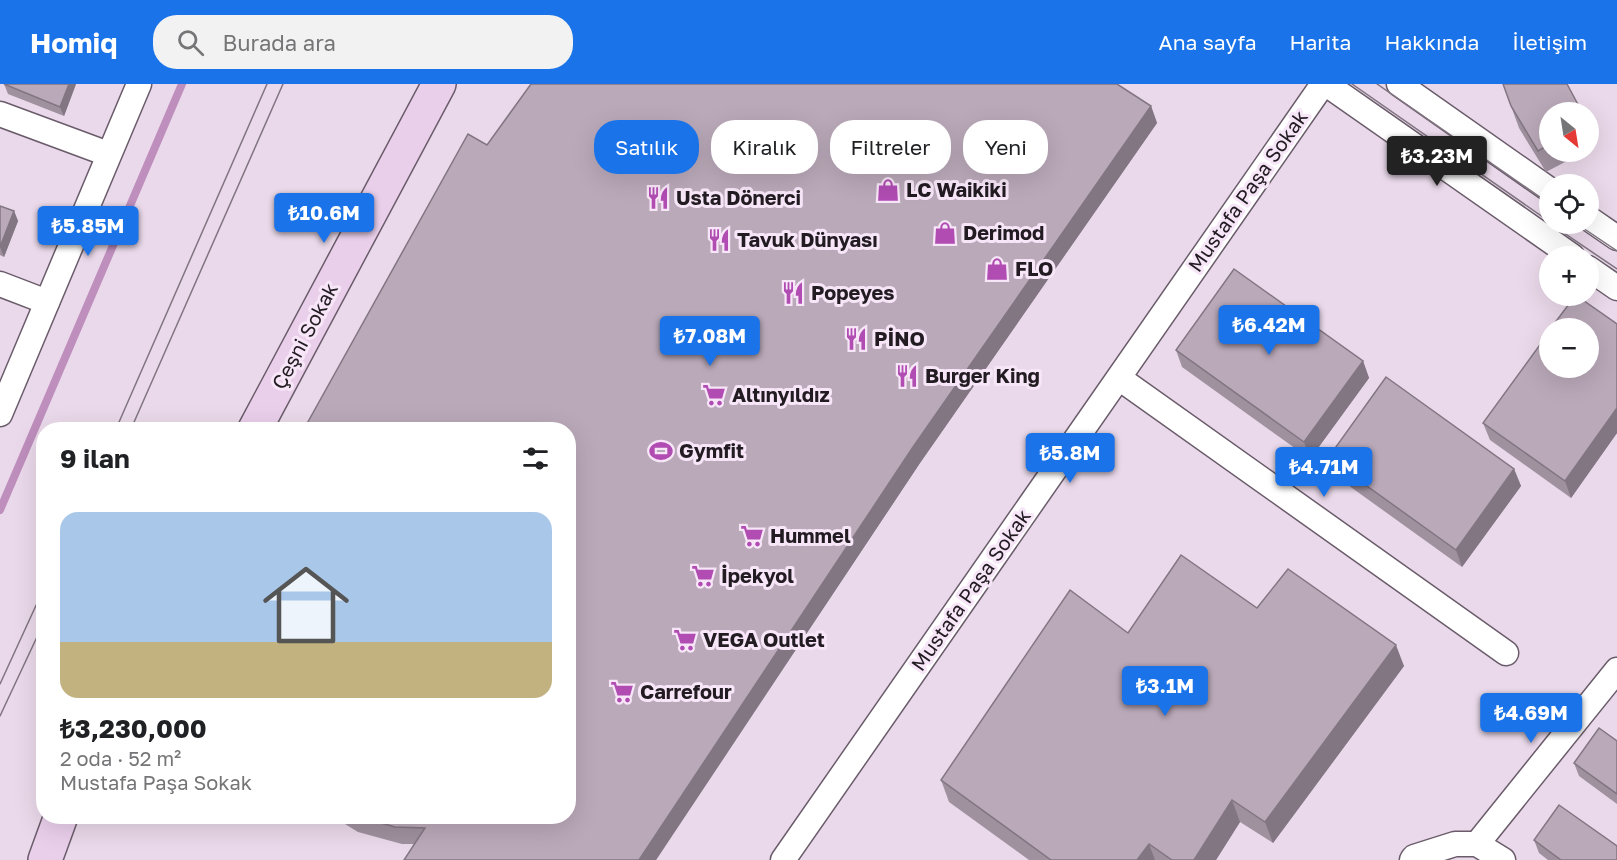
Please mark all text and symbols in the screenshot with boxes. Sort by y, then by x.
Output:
search box [153,15,573,69]
text: Homiq [30,26,117,59]
icon: search [174,26,207,59]
text: Burada ara [222,29,336,56]
text: Ana sayfa [1159,29,1257,55]
text: Harita [1290,29,1351,55]
text: Hakkında [1384,29,1479,55]
text: İletişim [1512,29,1587,55]
north arrow [1539,102,1599,162]
map controls [1539,102,1599,378]
street label: Mustafa Paşa Sokak [1182,105,1312,276]
chip: Satılık [594,120,699,174]
chip: Kiralık [711,120,818,174]
chip: Filtreler [830,120,951,174]
chip: Yeni [963,120,1048,174]
pin: ₺3.23M [1388,136,1486,187]
text: ₺3.23M [1401,143,1473,167]
button: locate [1539,174,1599,234]
shop icon: LC Waikiki [875,177,901,203]
place label: LC Waikiki [906,177,1007,201]
restaurant icon: Usta Dönerci [645,185,671,211]
place label: Usta Dönerci [676,185,801,209]
pin: ₺10.6M [275,193,373,244]
text: ₺10.6M [288,200,360,224]
pin: ₺5.85M [39,206,137,257]
text: ₺5.85M [52,213,124,237]
shop icon: Derimod [932,220,958,246]
place label: Derimod [963,220,1044,244]
restaurant icon: Tavuk Dünyası [706,227,732,253]
place label: Tavuk Dünyası [737,227,878,251]
button: + [1539,246,1599,306]
shop icon: FLO [984,256,1010,282]
place label: FLO [1015,256,1054,280]
street label: Çeşni Sokak [266,278,342,393]
restaurant icon: Popeyes [780,280,806,306]
place label: Popeyes [811,280,895,304]
pin: ₺6.42M [1220,305,1318,356]
text: ₺6.42M [1232,312,1306,336]
pin: ₺7.08M [661,316,759,367]
button: − [1539,318,1599,378]
text: ₺7.08M [674,323,746,347]
restaurant icon: PİNO [843,326,869,352]
place label: PİNO [874,326,925,350]
restaurant icon: Burger King [894,363,920,389]
place label: Burger King [925,363,1040,387]
supermarket icon: Altınyıldız [701,382,727,408]
place label: Altınyıldız [732,382,830,406]
pin: ₺5.8M [1028,433,1112,484]
sports icon: Gymfit [648,438,674,464]
place label: Gymfit [679,438,744,462]
text: ₺5.8M [1040,440,1100,464]
icon: filters [519,442,552,475]
text: 9 ilan [60,443,130,474]
pin: ₺4.71M [1275,447,1373,498]
text: ₺4.71M [1289,454,1359,478]
street label: Mustafa Paşa Sokak [905,504,1035,675]
supermarket icon: Hummel [739,523,765,549]
place label: Hummel [770,523,851,547]
icon: home [252,551,360,659]
supermarket icon: İpekyol [690,563,716,589]
place label: İpekyol [721,563,794,587]
supermarket icon: VEGA Outlet [672,627,698,653]
place label: VEGA Outlet [703,627,825,651]
pin: ₺3.1M [1123,666,1207,717]
text: ₺3.1M [1136,673,1194,697]
supermarket icon: Carrefour [609,679,635,705]
place label: Carrefour [640,679,732,703]
pin: ₺4.69M [1482,693,1580,744]
text: ₺4.69M [1494,700,1568,724]
text: ₺3,230,000 [60,713,207,744]
text: 2 oda · 52 m² [60,746,181,770]
text: Mustafa Paşa Sokak [60,770,252,794]

